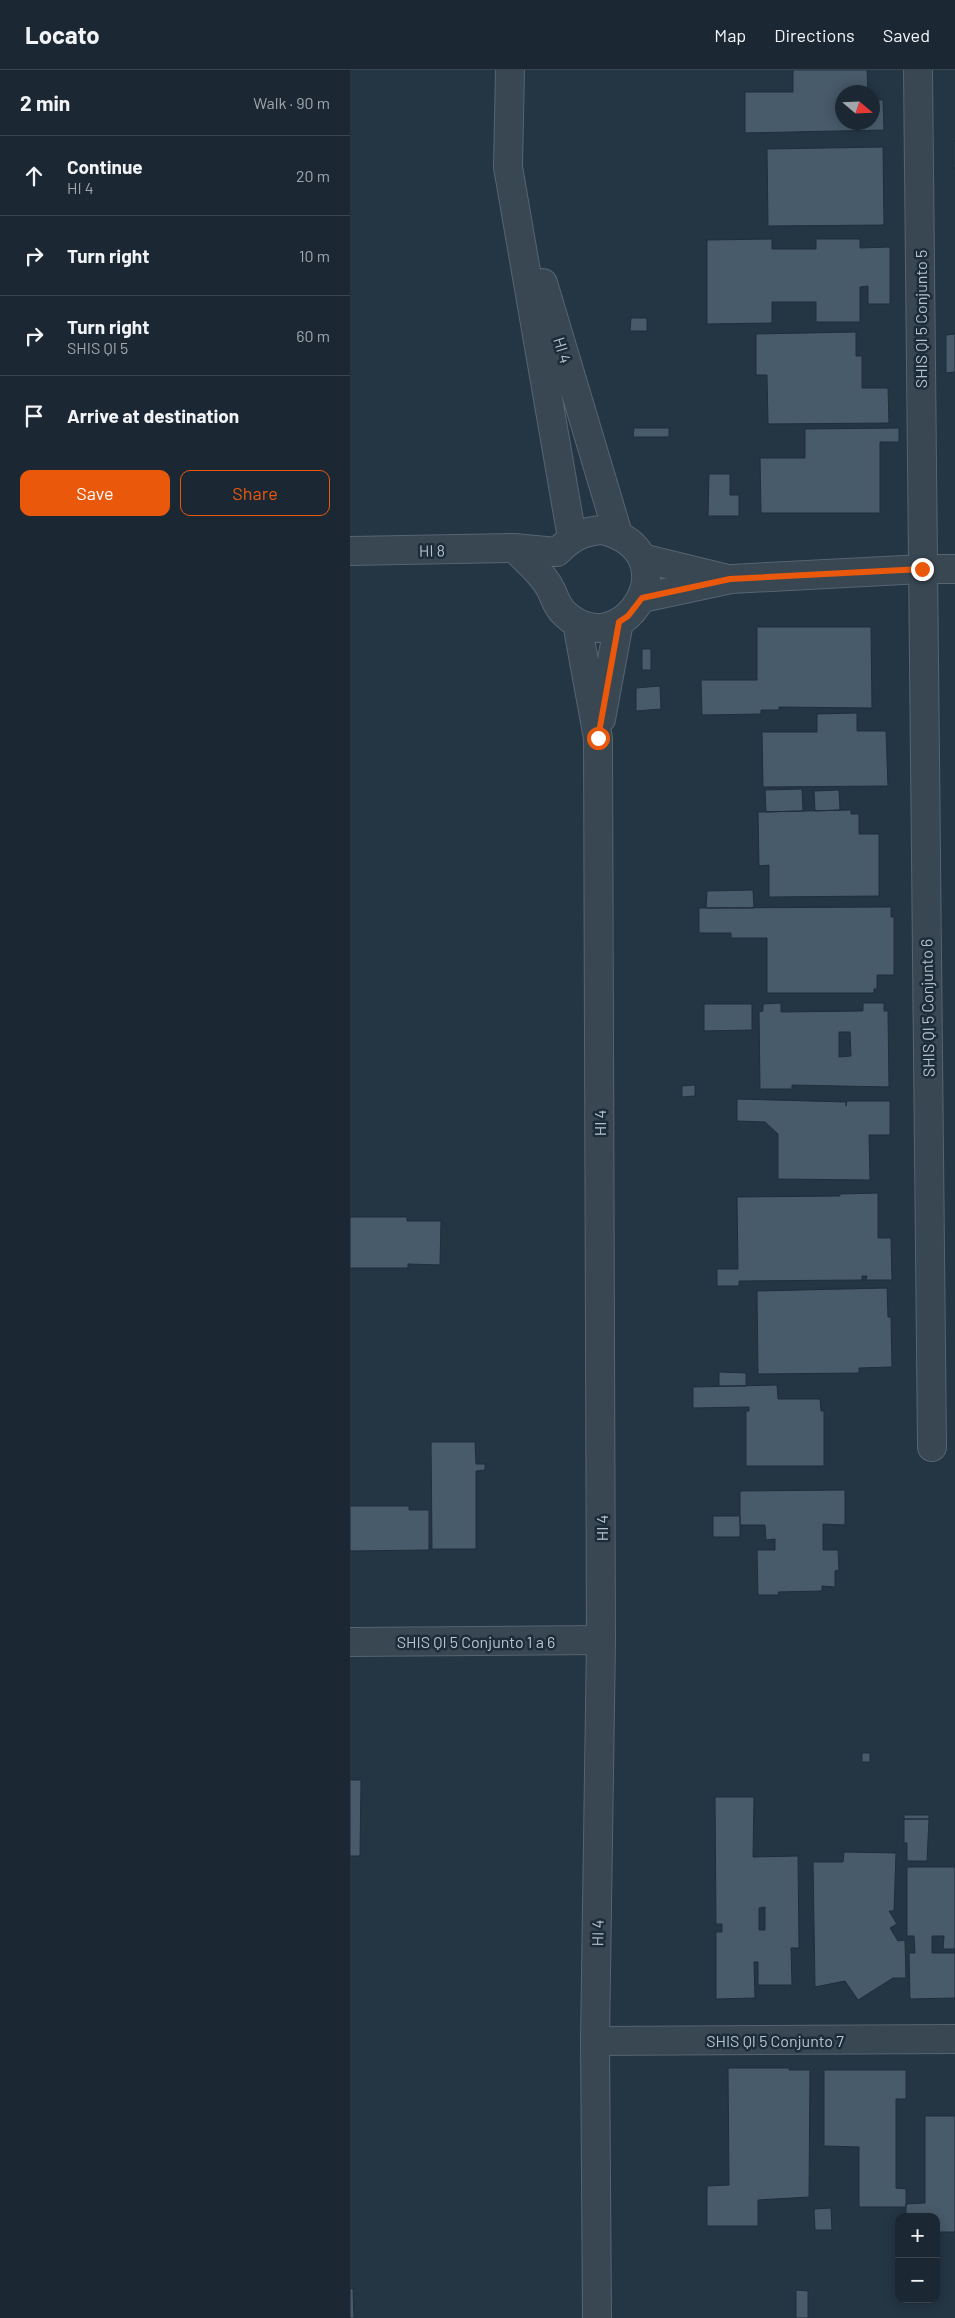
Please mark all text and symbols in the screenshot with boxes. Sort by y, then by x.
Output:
text: Locato [25,20,100,49]
text: Map [714,24,746,46]
text: Directions [774,24,855,46]
text: Saved [883,24,930,46]
north arrow [835,85,880,130]
text: 2 min [20,90,70,115]
text: Walk · 90 m [253,93,330,112]
text: Continue [67,155,143,178]
icon: ahead [20,162,48,190]
text: 20 m [296,166,330,185]
text: HI 4 [67,178,94,197]
icon: right [20,242,48,270]
text: Turn right [67,244,149,267]
text: 10 m [299,246,330,265]
street label: SHIS QI 5 Conjunto 5 [911,250,930,388]
text: Turn right [67,315,149,338]
icon: right [20,322,48,350]
text: 60 m [296,326,330,345]
street label: HI 4 [550,334,576,366]
text: SHIS QI 5 [67,338,128,357]
icon: arrive [20,402,48,430]
text: Arrive at destination [67,404,239,427]
button: Save [20,470,170,516]
button: Share [180,470,330,516]
street label: HI 8 [419,540,445,560]
route end [911,558,934,581]
route start [587,727,610,750]
street label: SHIS QI 5 Conjunto 6 [916,939,938,1077]
street label: HI 4 [590,1110,609,1136]
street label: HI 4 [592,1515,611,1541]
street label: SHIS QI 5 Conjunto 1 a 6 [397,1632,555,1651]
street label: HI 4 [587,1920,607,1946]
street label: SHIS QI 5 Conjunto 7 [706,2031,844,2050]
map controls [895,2213,940,2303]
button: + [895,2213,940,2258]
button: − [895,2258,940,2303]

